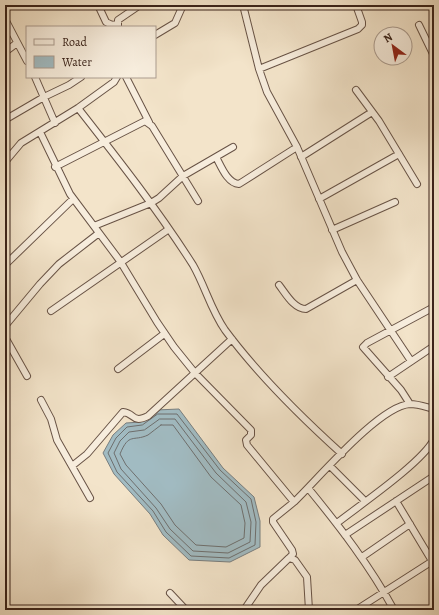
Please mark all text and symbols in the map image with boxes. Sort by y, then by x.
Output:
legend [26,26,156,78]
north arrow [373,26,413,66]
text: N [381,29,395,46]
text: Road [62,34,88,50]
text: Water [61,54,92,70]

